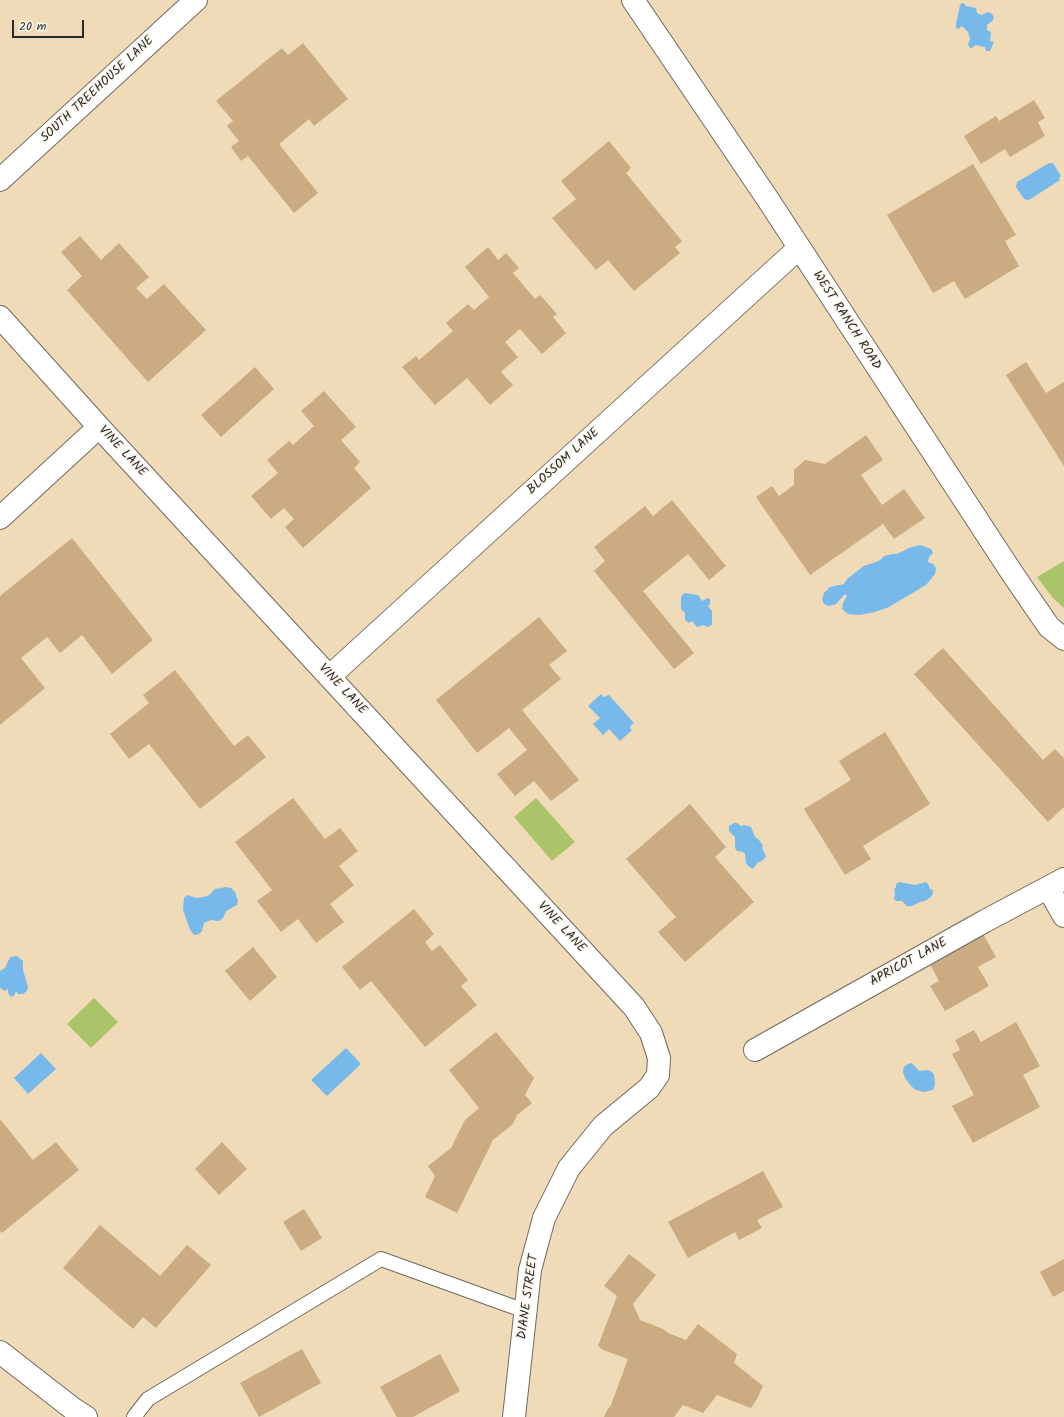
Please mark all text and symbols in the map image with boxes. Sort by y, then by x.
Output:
scale bar [14,12,86,38]
text: 20 m [19,17,46,36]
street label: SOUTH TREEHOUSE LANE [38,34,158,146]
street label: WEST RANCH ROAD [808,269,884,373]
street label: VINE LANE [94,423,150,481]
street label: BLOSSOM LANE [525,425,603,499]
street label: VINE LANE [314,661,370,719]
street label: VINE LANE [533,899,589,957]
street label: APRICOT LANE [868,935,950,991]
street label: DIANE STREET [515,1254,543,1340]

